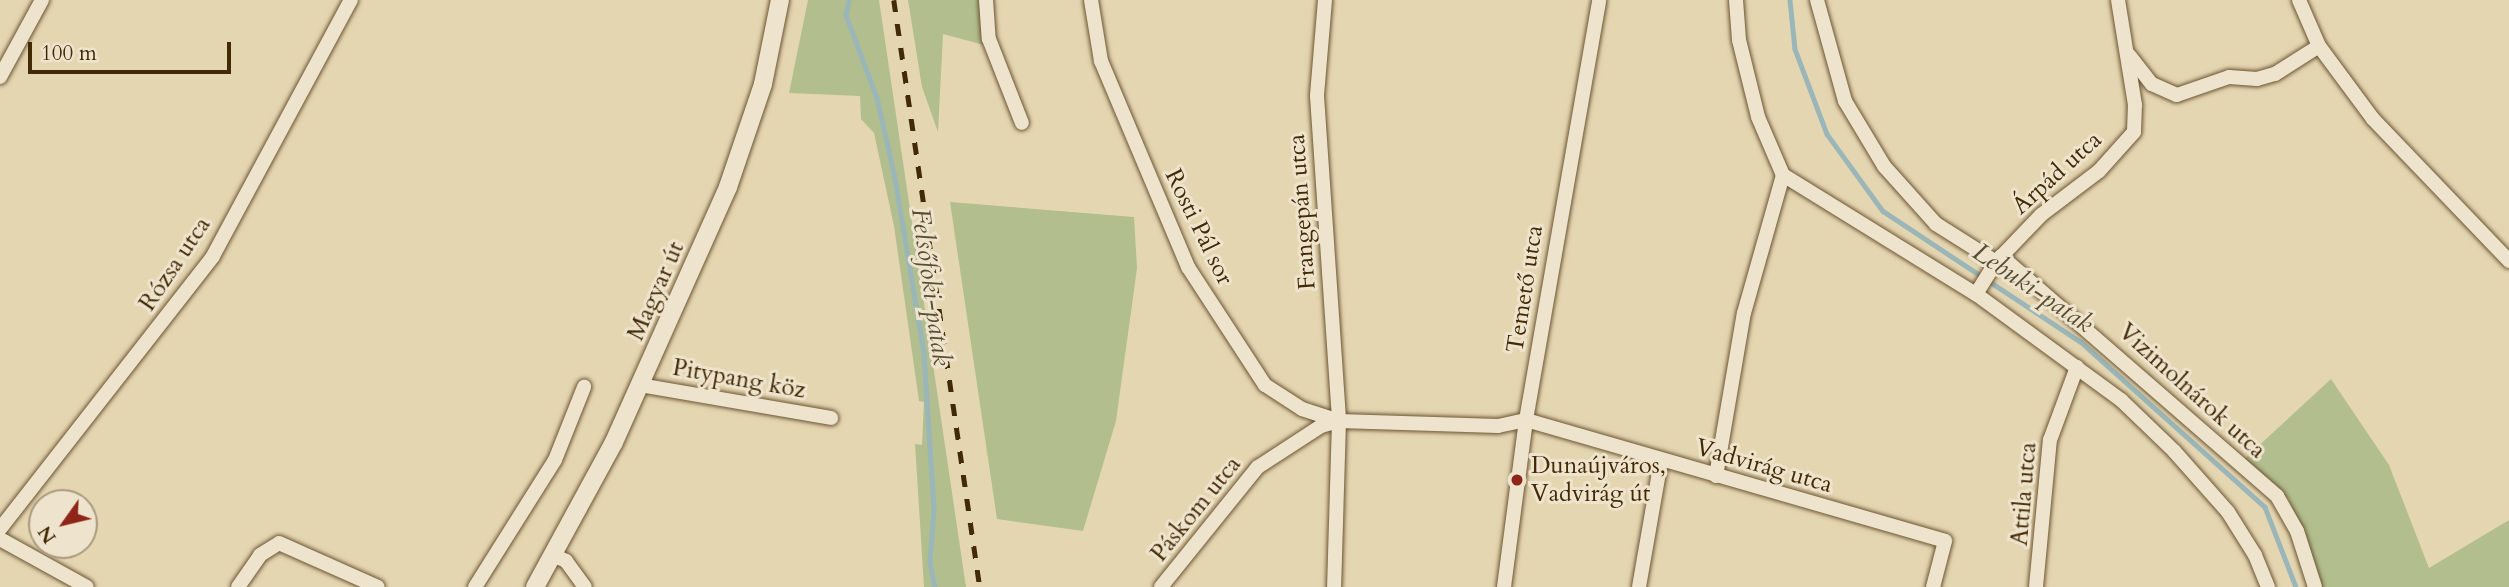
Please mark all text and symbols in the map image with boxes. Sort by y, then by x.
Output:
scale bar [32,28,234,72]
text: 100 m [41,39,97,68]
street label: Árpád utca [2006,125,2108,221]
street label: Frangepán utca [1282,133,1322,291]
street label: Rosti Pál sor [1159,164,1239,290]
water label: Felsőfoki-patak [904,206,958,368]
street label: Rózsa utca [133,211,217,317]
street label: Temető utca [1501,223,1549,355]
water label: Lebuki-patak [1967,236,2099,340]
street label: Magyar út [621,237,691,345]
street label: Vizimolnárok utca [2112,317,2272,465]
street label: Pitypang köz [670,353,808,405]
street label: Vadvirág utca [1692,433,1836,499]
street label: Attila utca [2005,441,2043,547]
street label: Páskom utca [1145,451,1247,567]
place label: Dunaújváros, Vadvirág út [1531,452,1666,508]
marker: Dunaújváros, Vadvirág út [1509,472,1525,488]
north arrow [28,489,98,559]
text: N [32,521,63,549]

